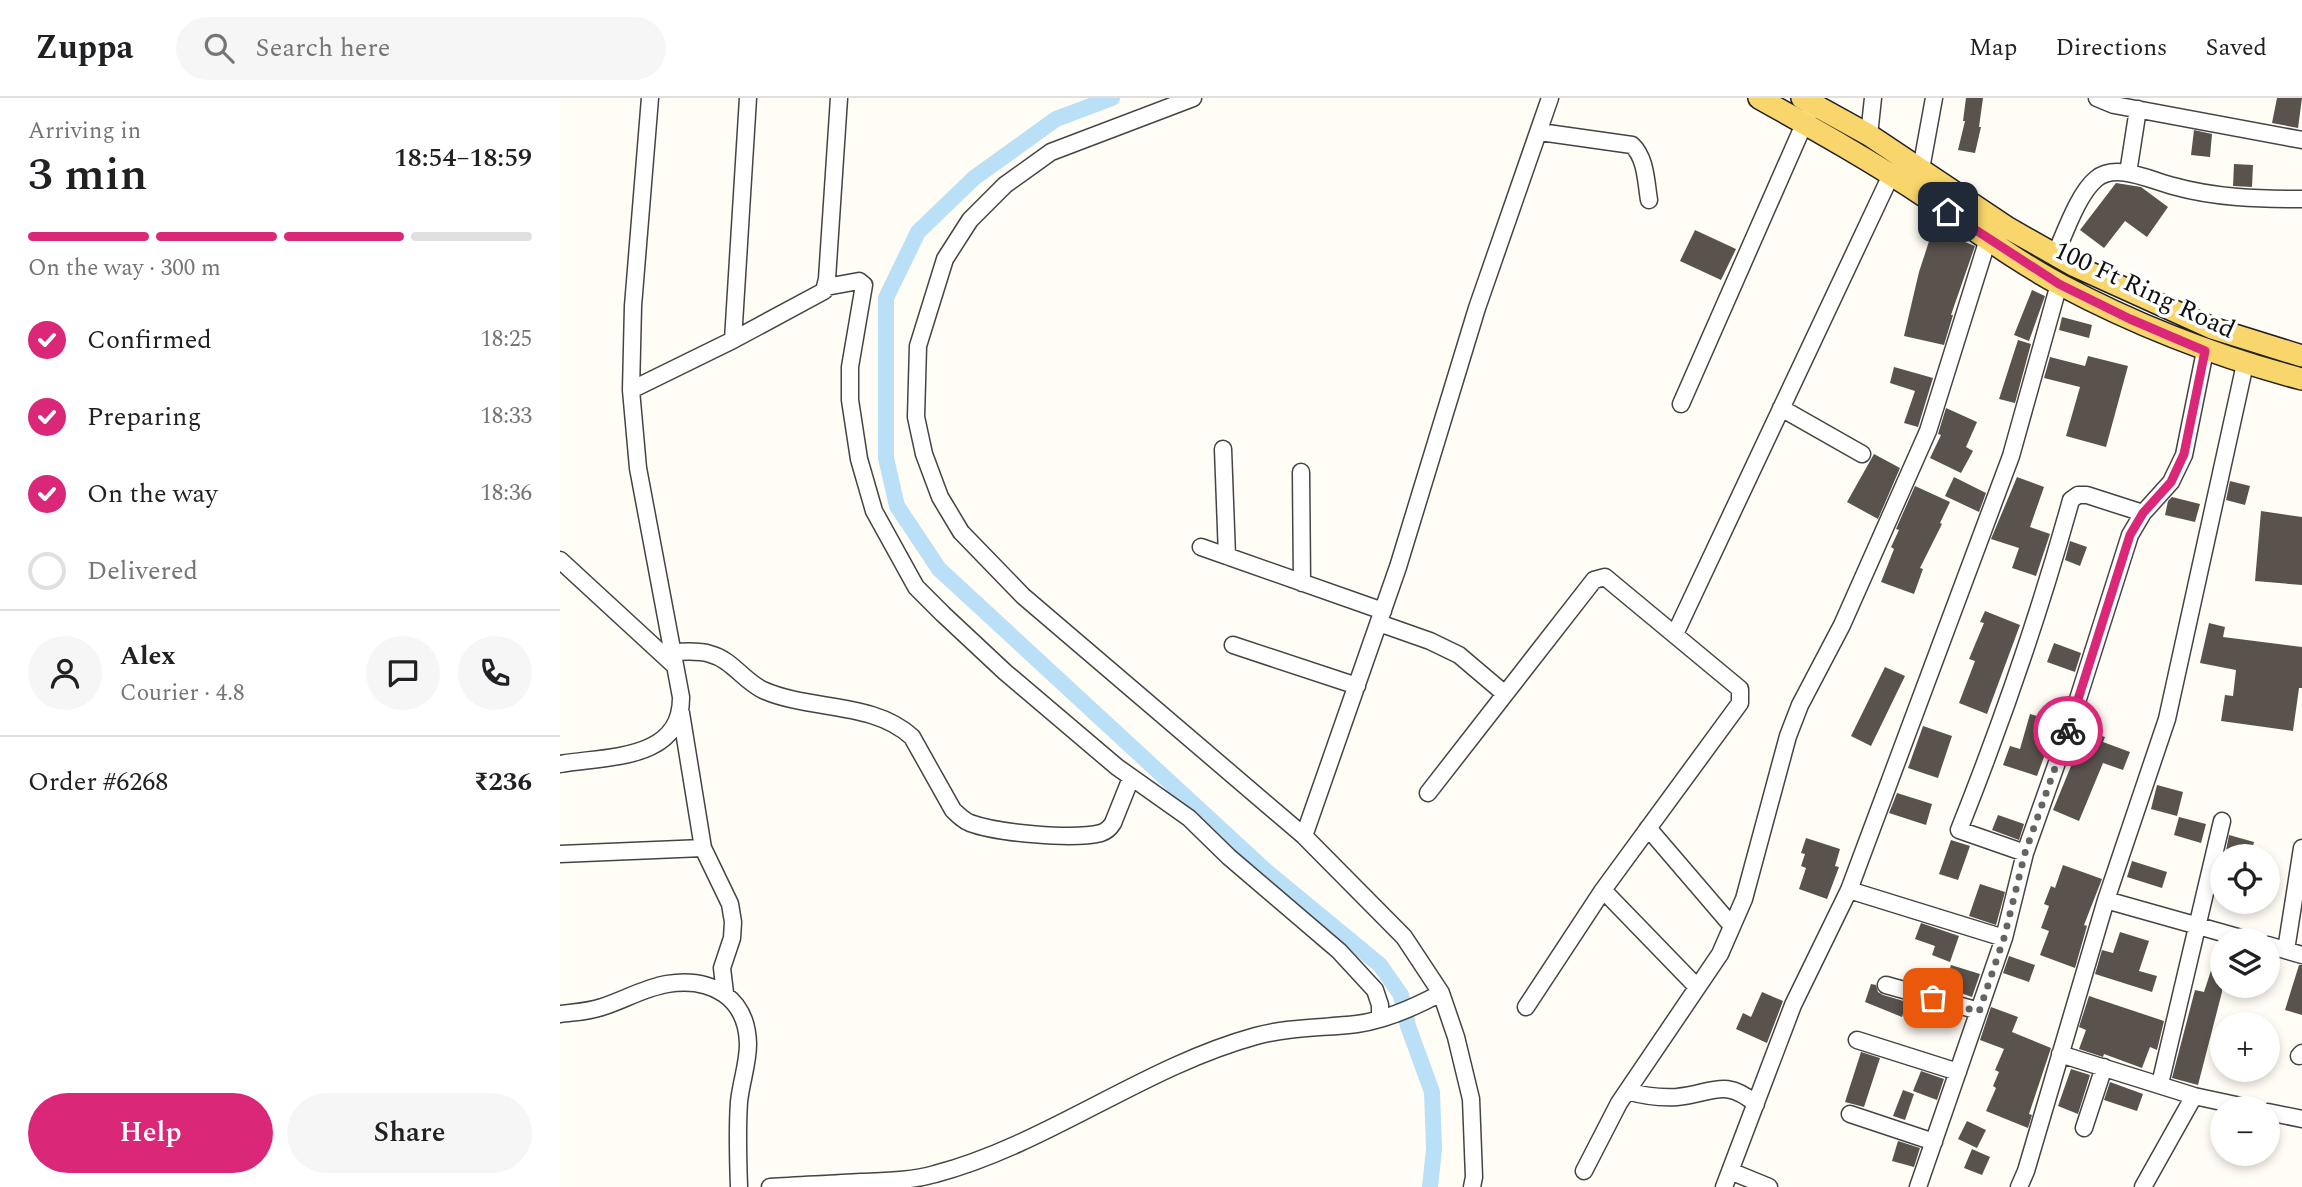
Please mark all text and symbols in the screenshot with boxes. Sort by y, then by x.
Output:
search box [176,17,666,80]
text: Zuppa [35,23,134,73]
text: Search here [256,28,390,68]
icon: search [200,29,238,67]
text: Map [1969,30,2017,66]
text: Directions [2055,30,2167,66]
text: Saved [2205,30,2267,66]
text: Arriving in [28,114,141,149]
text: 18:54–18:59 [394,138,532,178]
text: 3 min [28,140,147,210]
pin [1918,182,1978,242]
icon: home [1929,193,1967,231]
street label: 100 Ft Ring Road [2047,230,2242,350]
text: On the way · 300 m [28,251,221,286]
text: Confirmed [87,320,212,360]
icon: check [28,321,66,359]
text: 18:25 [480,322,532,357]
text: Preparing [87,397,201,437]
icon: check [28,398,66,436]
text: 18:33 [480,399,532,434]
text: On the way [87,474,218,514]
icon: check [28,475,66,513]
text: 18:36 [480,476,532,511]
text: Delivered [87,551,198,591]
button: person [28,636,102,710]
text: Alex [120,636,175,676]
button: chat [366,636,440,710]
button: phone [458,636,532,710]
text: Courier · 4.8 [120,676,245,711]
courier [2033,696,2103,766]
icon: bike [2049,712,2087,750]
text: Order #6268 [28,762,168,802]
text: ₹236 [474,762,532,802]
map controls [2210,844,2280,1166]
button: locate [2210,844,2280,914]
button: layers [2210,928,2280,998]
pin [1903,968,1963,1028]
icon: bag [1914,979,1952,1017]
button: + [2210,1012,2280,1082]
button: Help [28,1093,273,1173]
button: Share [287,1093,532,1173]
button: − [2210,1096,2280,1166]

